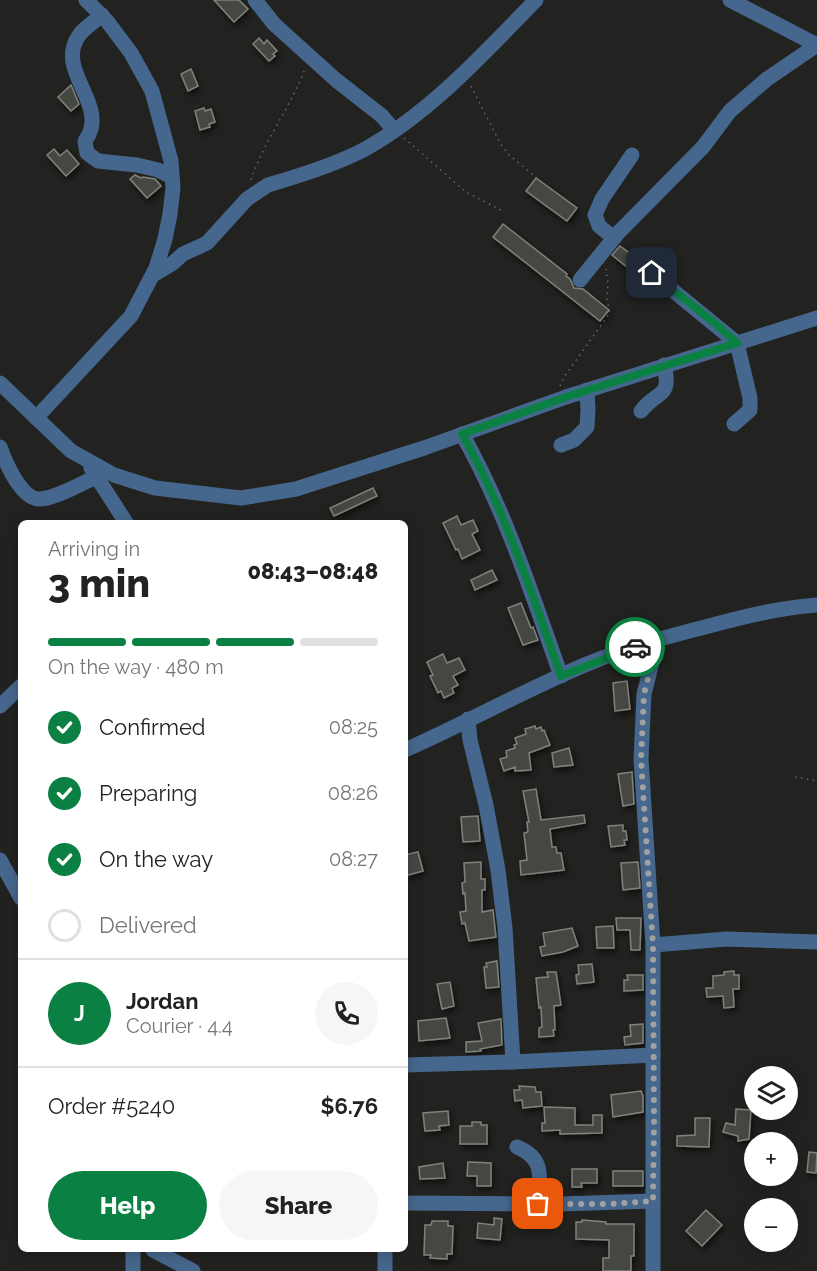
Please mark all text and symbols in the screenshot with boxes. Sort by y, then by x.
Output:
pin [626,247,677,298]
icon: home [635,256,668,289]
text: Arriving in [48,537,140,561]
text: 08:43–08:48 [247,558,378,584]
text: 3 min [48,560,150,606]
courier [605,617,665,677]
icon: car [619,631,652,664]
text: On the way · 480 m [48,655,224,679]
icon: check [48,711,81,744]
text: Confirmed [99,714,206,740]
text: 08:25 [329,715,378,739]
icon: check [48,777,81,810]
text: Preparing [99,780,197,806]
text: 08:26 [328,781,378,805]
icon: check [48,843,81,876]
text: On the way [99,846,213,872]
text: 08:27 [329,847,378,871]
text: Delivered [99,912,197,938]
button: phone [315,982,378,1045]
text: Jordan [126,988,198,1014]
text: J [74,1000,85,1026]
text: Courier · 4.4 [126,1014,233,1038]
map controls [744,1066,798,1252]
button: layers [744,1066,798,1120]
text: Order #5240 [48,1093,175,1119]
text: $6.76 [320,1093,378,1119]
button: + [744,1132,798,1186]
button: Help [48,1171,207,1240]
button: Share [219,1171,378,1240]
pin [512,1178,563,1229]
icon: bag [521,1187,554,1220]
button: − [744,1198,798,1252]

